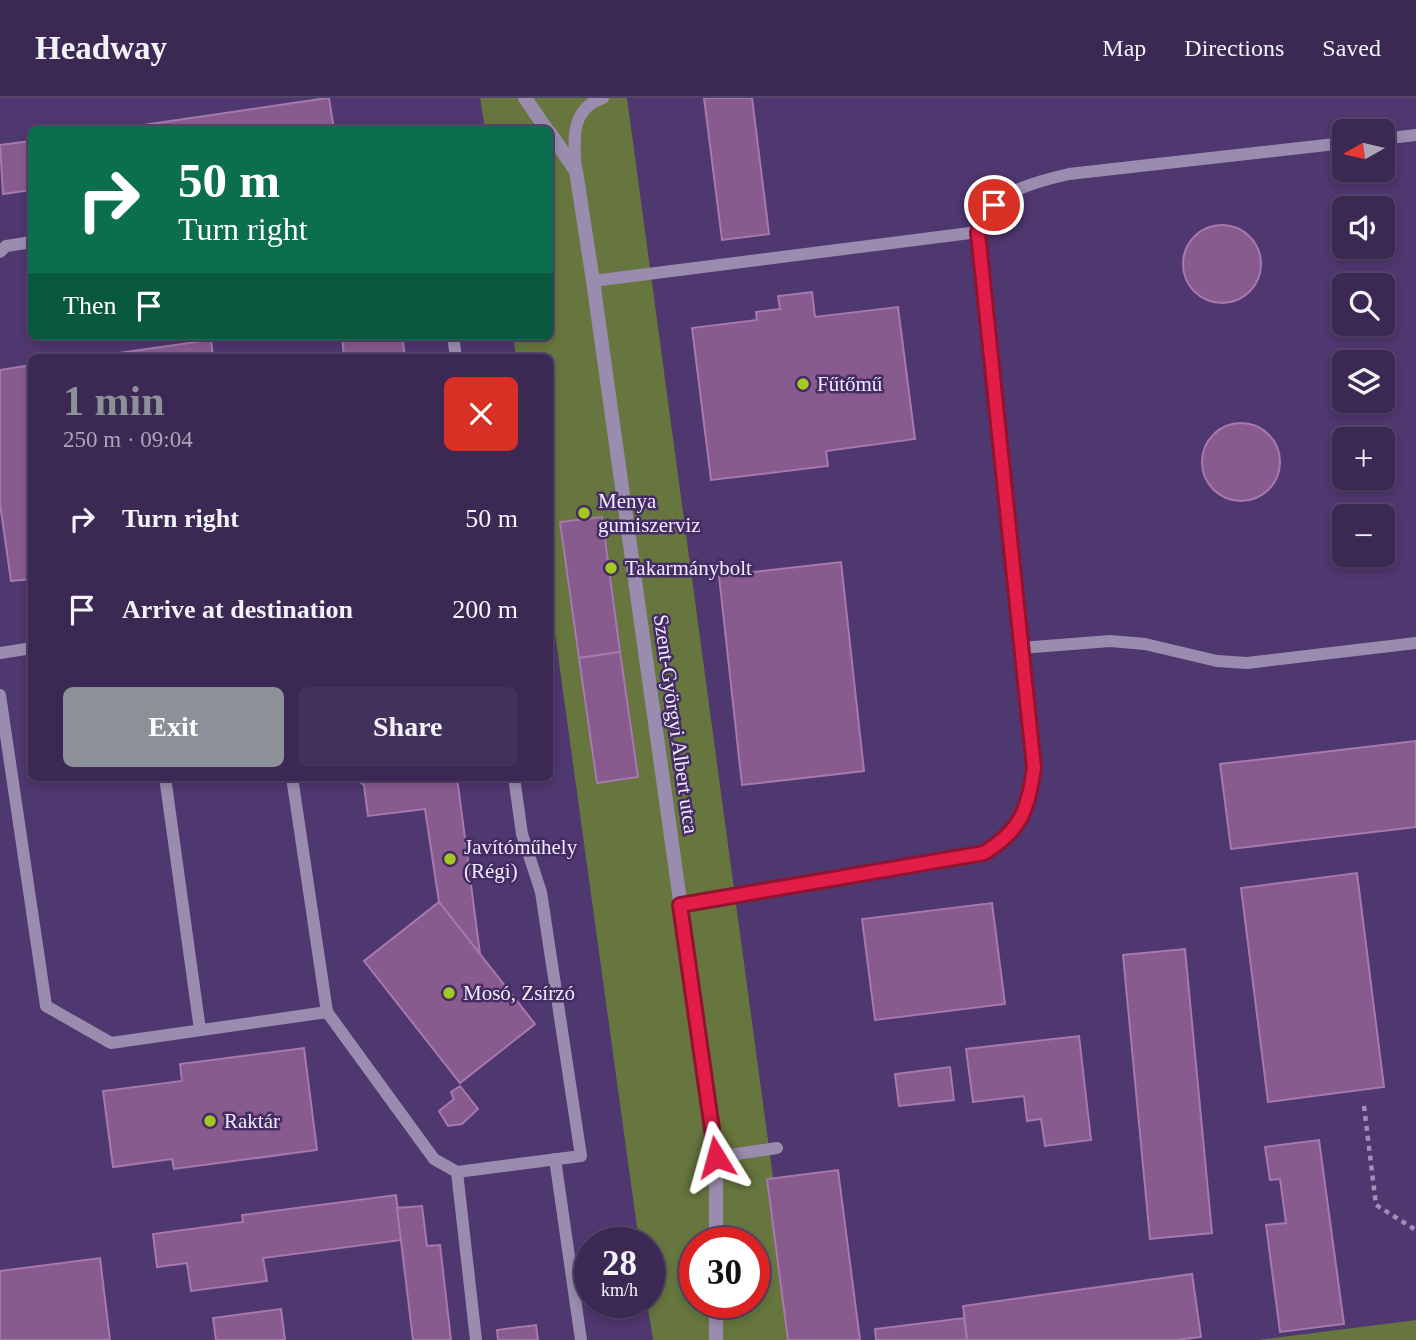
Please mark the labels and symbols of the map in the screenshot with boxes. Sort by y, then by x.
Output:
north arrow [1332,119,1395,182]
pin [964,175,1024,235]
place label: Fűtőmű [817,372,883,396]
marker: Fűtőmű [795,376,811,392]
place label: Menya gumiszerviz [598,489,701,537]
marker: Menya gumiszerviz [576,505,592,521]
place label: Takarmánybolt [625,556,752,580]
marker: Takarmánybolt [603,560,619,576]
street label: Szent-Györgyi Albert utca [649,613,703,836]
place label: Javítóműhely (Régi) [464,835,578,883]
marker: Javítóműhely (Régi) [442,851,458,867]
place label: Mosó, Zsírzó [463,981,575,1005]
marker: Mosó, Zsírzó [441,985,457,1001]
place label: Raktár [224,1109,280,1133]
marker: Raktár [202,1113,218,1129]
position arrow [679,1120,753,1194]
speed limit sign: 30 [679,1227,770,1318]

